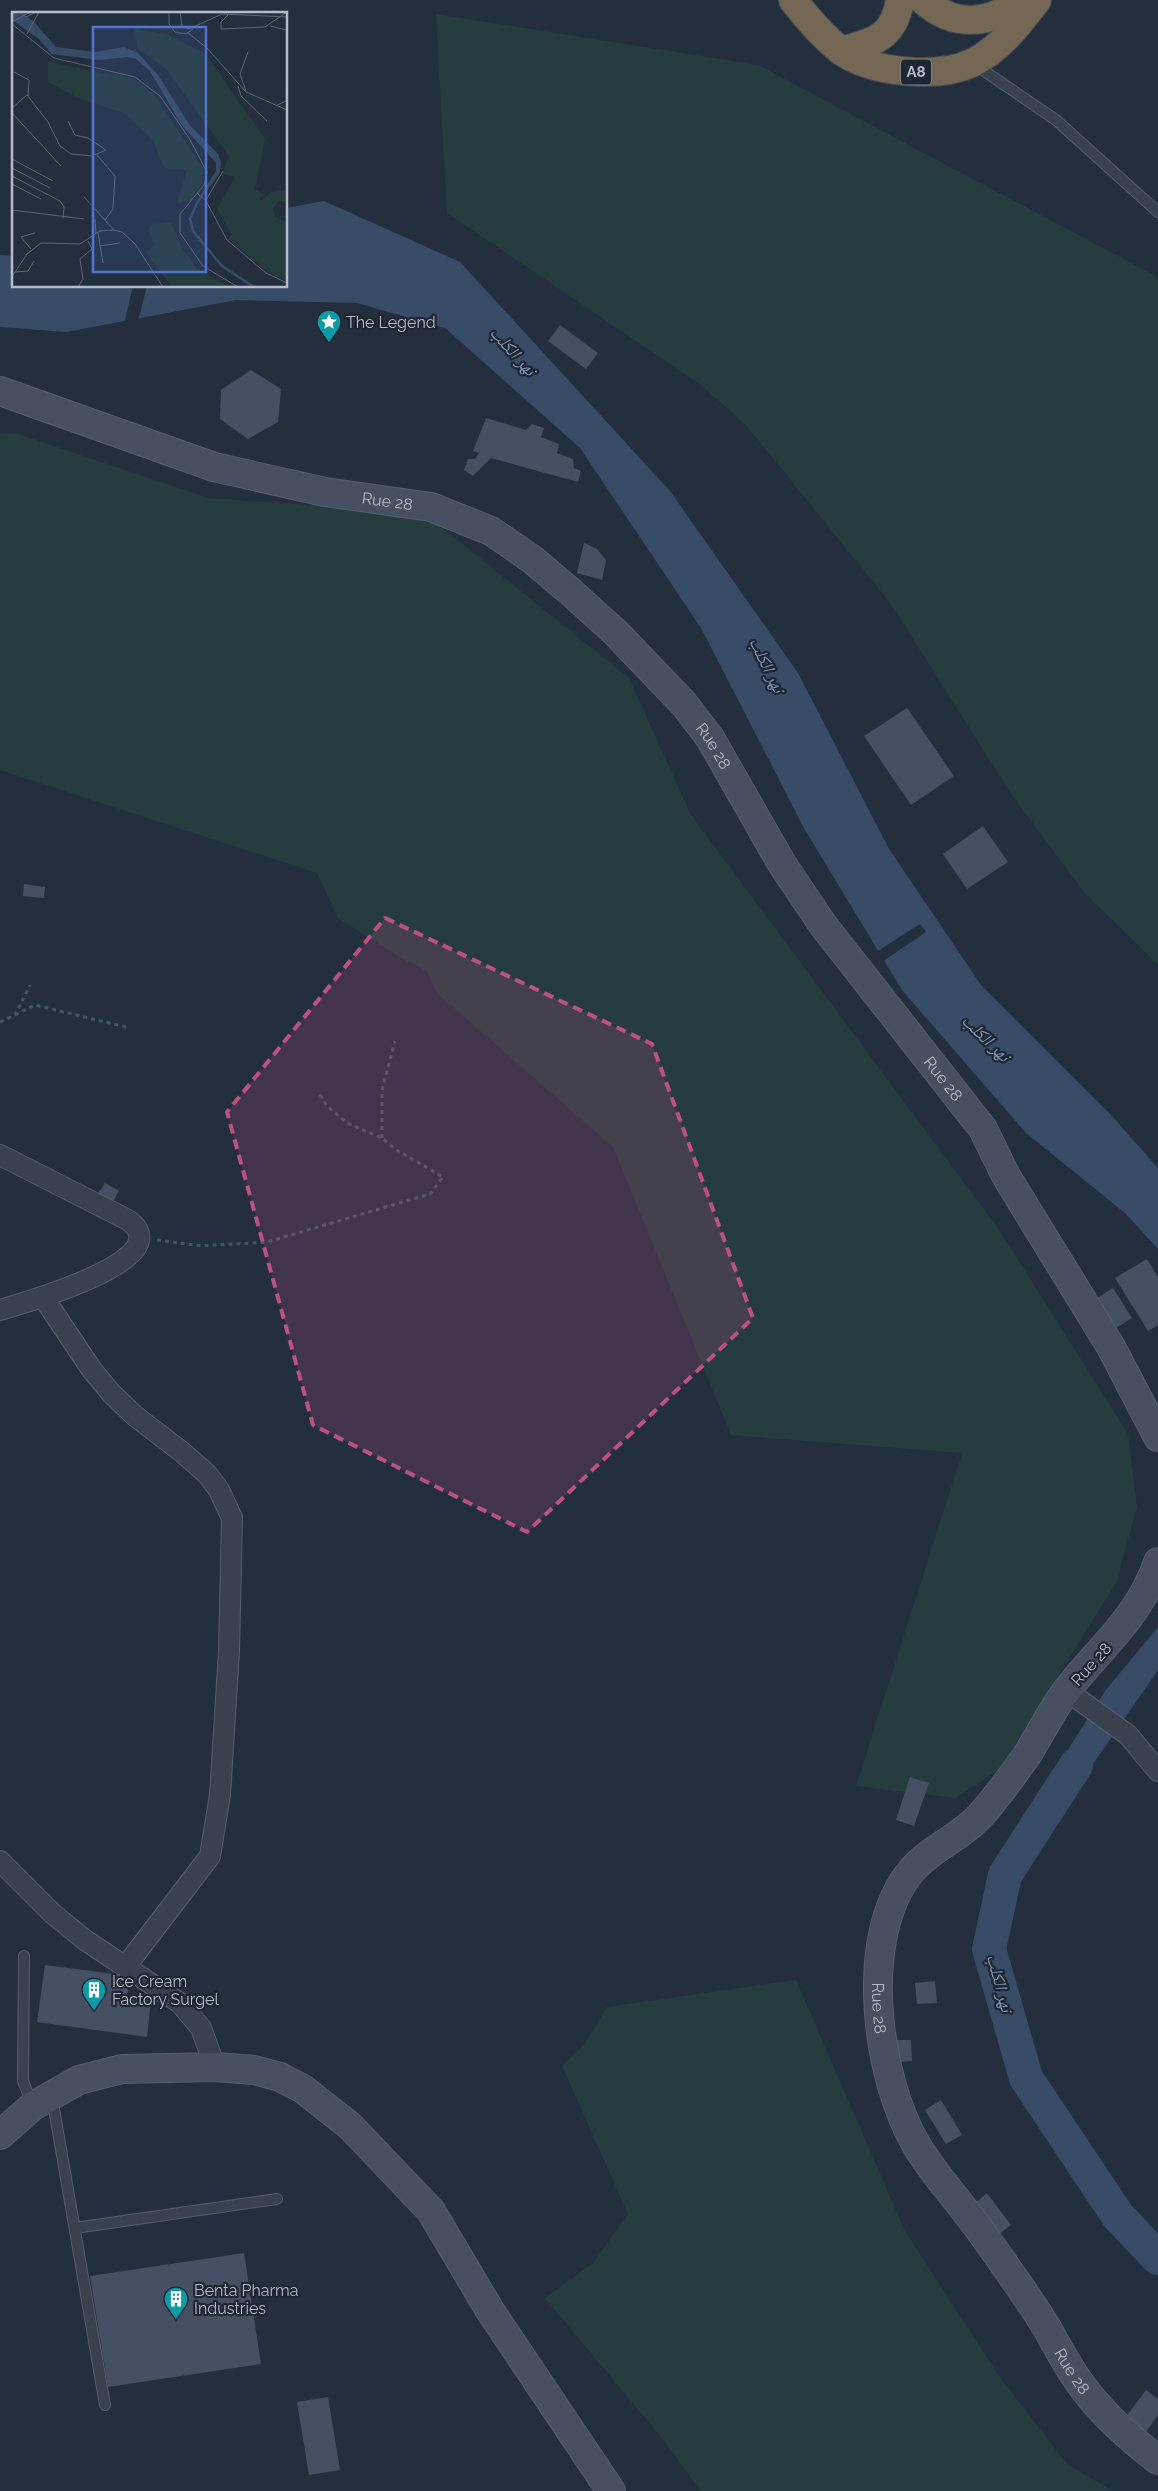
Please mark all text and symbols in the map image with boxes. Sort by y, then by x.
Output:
inset map [12,12,288,288]
road number: A8 [901,60,931,84]
place icon: The Legend [316,309,342,343]
place label: The Legend [346,313,436,332]
water label: نهر الكلب [485,322,543,382]
street label: Rue 28 [361,488,414,514]
water label: نهر الكلب [745,634,791,699]
street label: Rue 28 [692,719,735,773]
water label: نهر الكلب [957,1010,1017,1068]
street label: Rue 28 [920,1053,966,1105]
street label: Rue 28 [1067,1639,1116,1690]
water label: نهر الكلب [982,1952,1019,2017]
place label: Ice Cream Factory Surgel [112,1972,219,2009]
building icon: Ice Cream Factory Surgel [81,1977,107,2011]
street label: Rue 28 [868,1983,890,2035]
place label: Benta Pharma Industries [194,2281,299,2318]
building icon: Benta Pharma Industries [163,2286,189,2320]
street label: Rue 28 [1050,2345,1094,2398]

